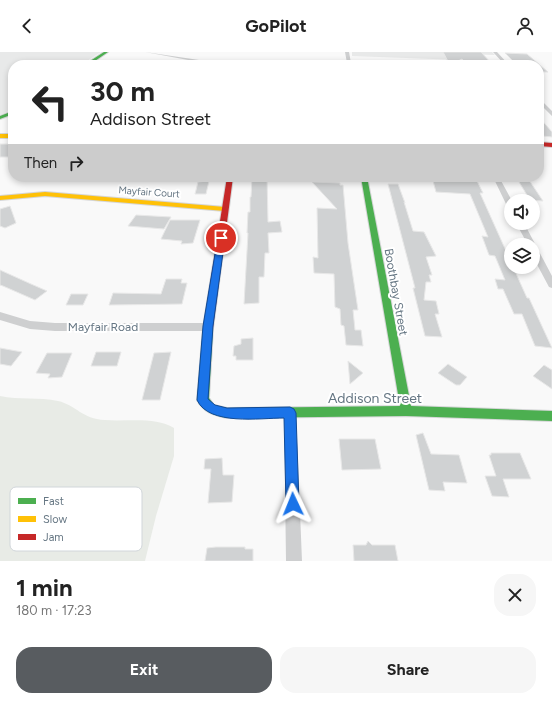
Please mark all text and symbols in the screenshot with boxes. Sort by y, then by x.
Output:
icon: back [16,15,38,37]
text: GoPilot [245,15,307,37]
icon: person [514,15,536,37]
text: 30 m [90,74,155,108]
icon: left [24,76,76,128]
text: Addison Street [90,108,211,130]
icon: right [65,152,87,174]
text: Then [24,154,57,172]
street label: Mayfair Court [118,183,180,201]
map controls [504,194,540,274]
button: sound [504,194,540,230]
pin [204,221,238,255]
icon: arrive [210,227,232,249]
button: layers [504,238,540,274]
street label: Boothbay Street [381,247,411,337]
street label: Mayfair Road [68,320,138,334]
street label: Addison Street [328,390,422,407]
position arrow [272,483,314,525]
legend [10,487,142,551]
text: Fast [43,495,64,508]
text: Slow [43,513,67,526]
text: Jam [43,531,64,544]
text: 1 min [16,573,73,602]
button: close [494,574,536,616]
text: 180 m · 17:23 [16,603,92,618]
button: Exit [16,647,272,693]
button: Share [280,647,536,693]

